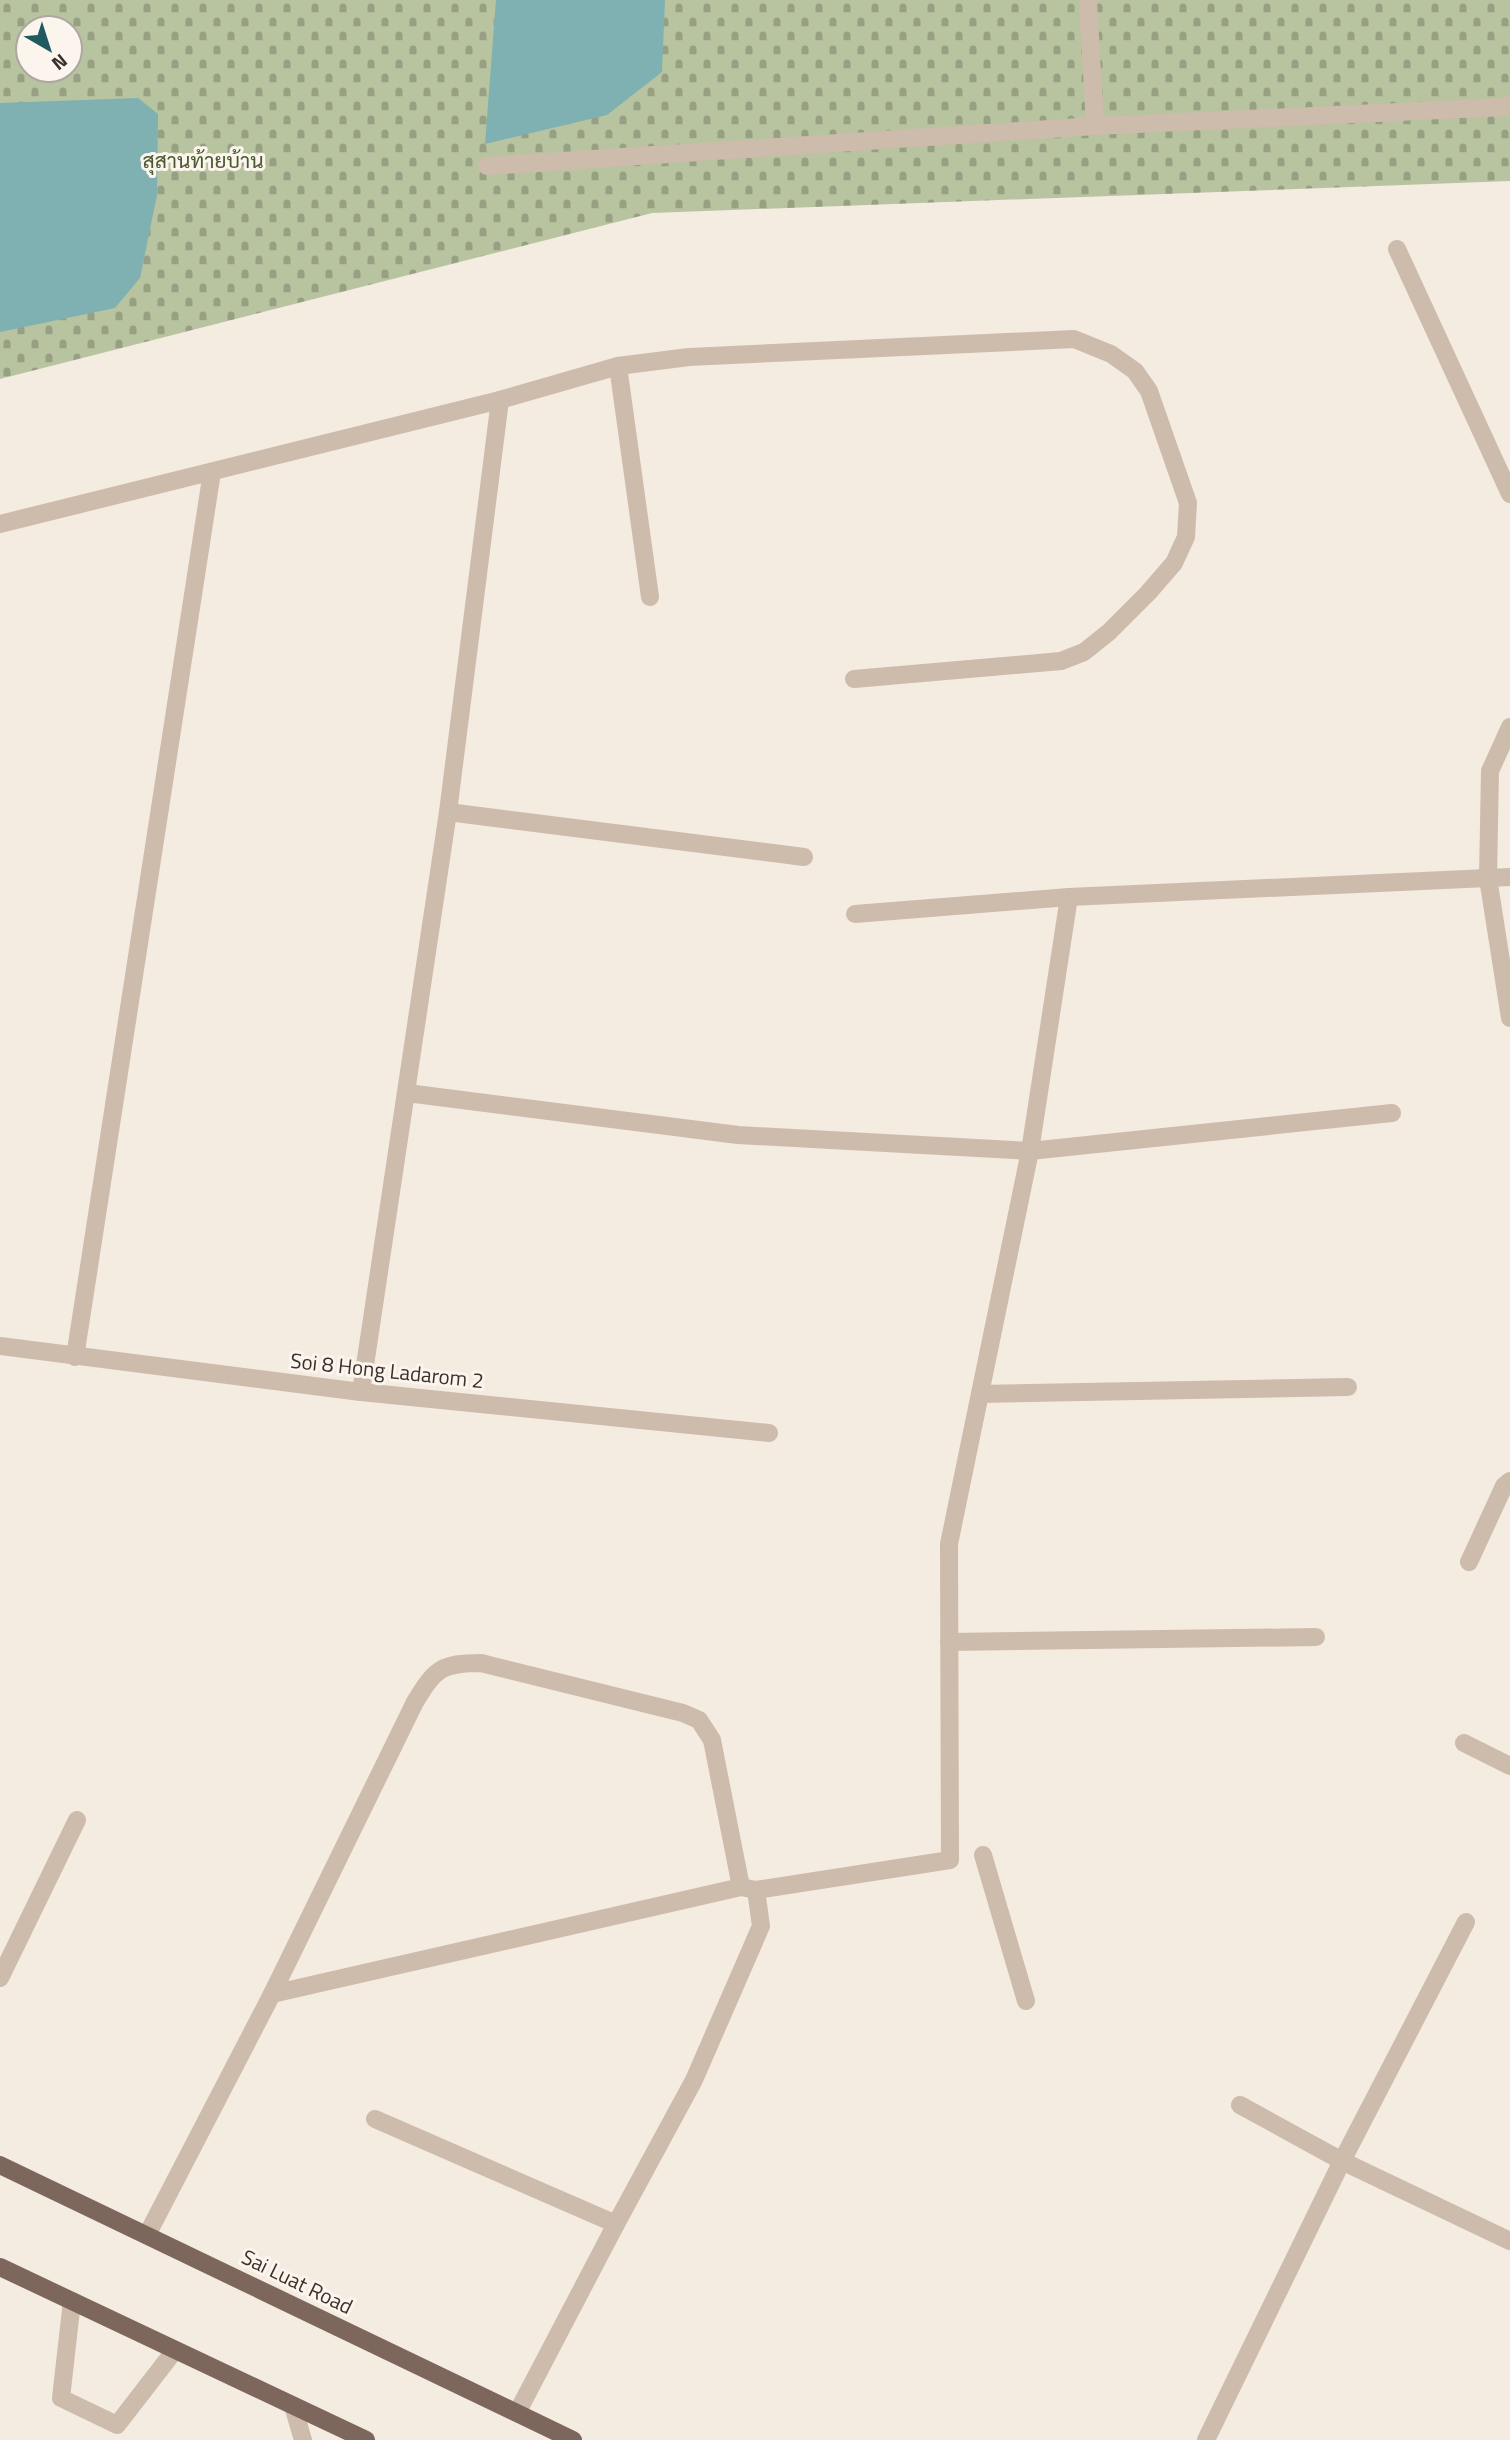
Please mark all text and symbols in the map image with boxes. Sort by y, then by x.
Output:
north arrow [14,14,84,84]
text: N [46,47,74,78]
park label: สุสานท้ายบ้าน [142,144,264,176]
street label: Soi 8 Hong Ladarom 2 [289,1344,485,1396]
street label: Sai Luat Road [236,2240,358,2322]

